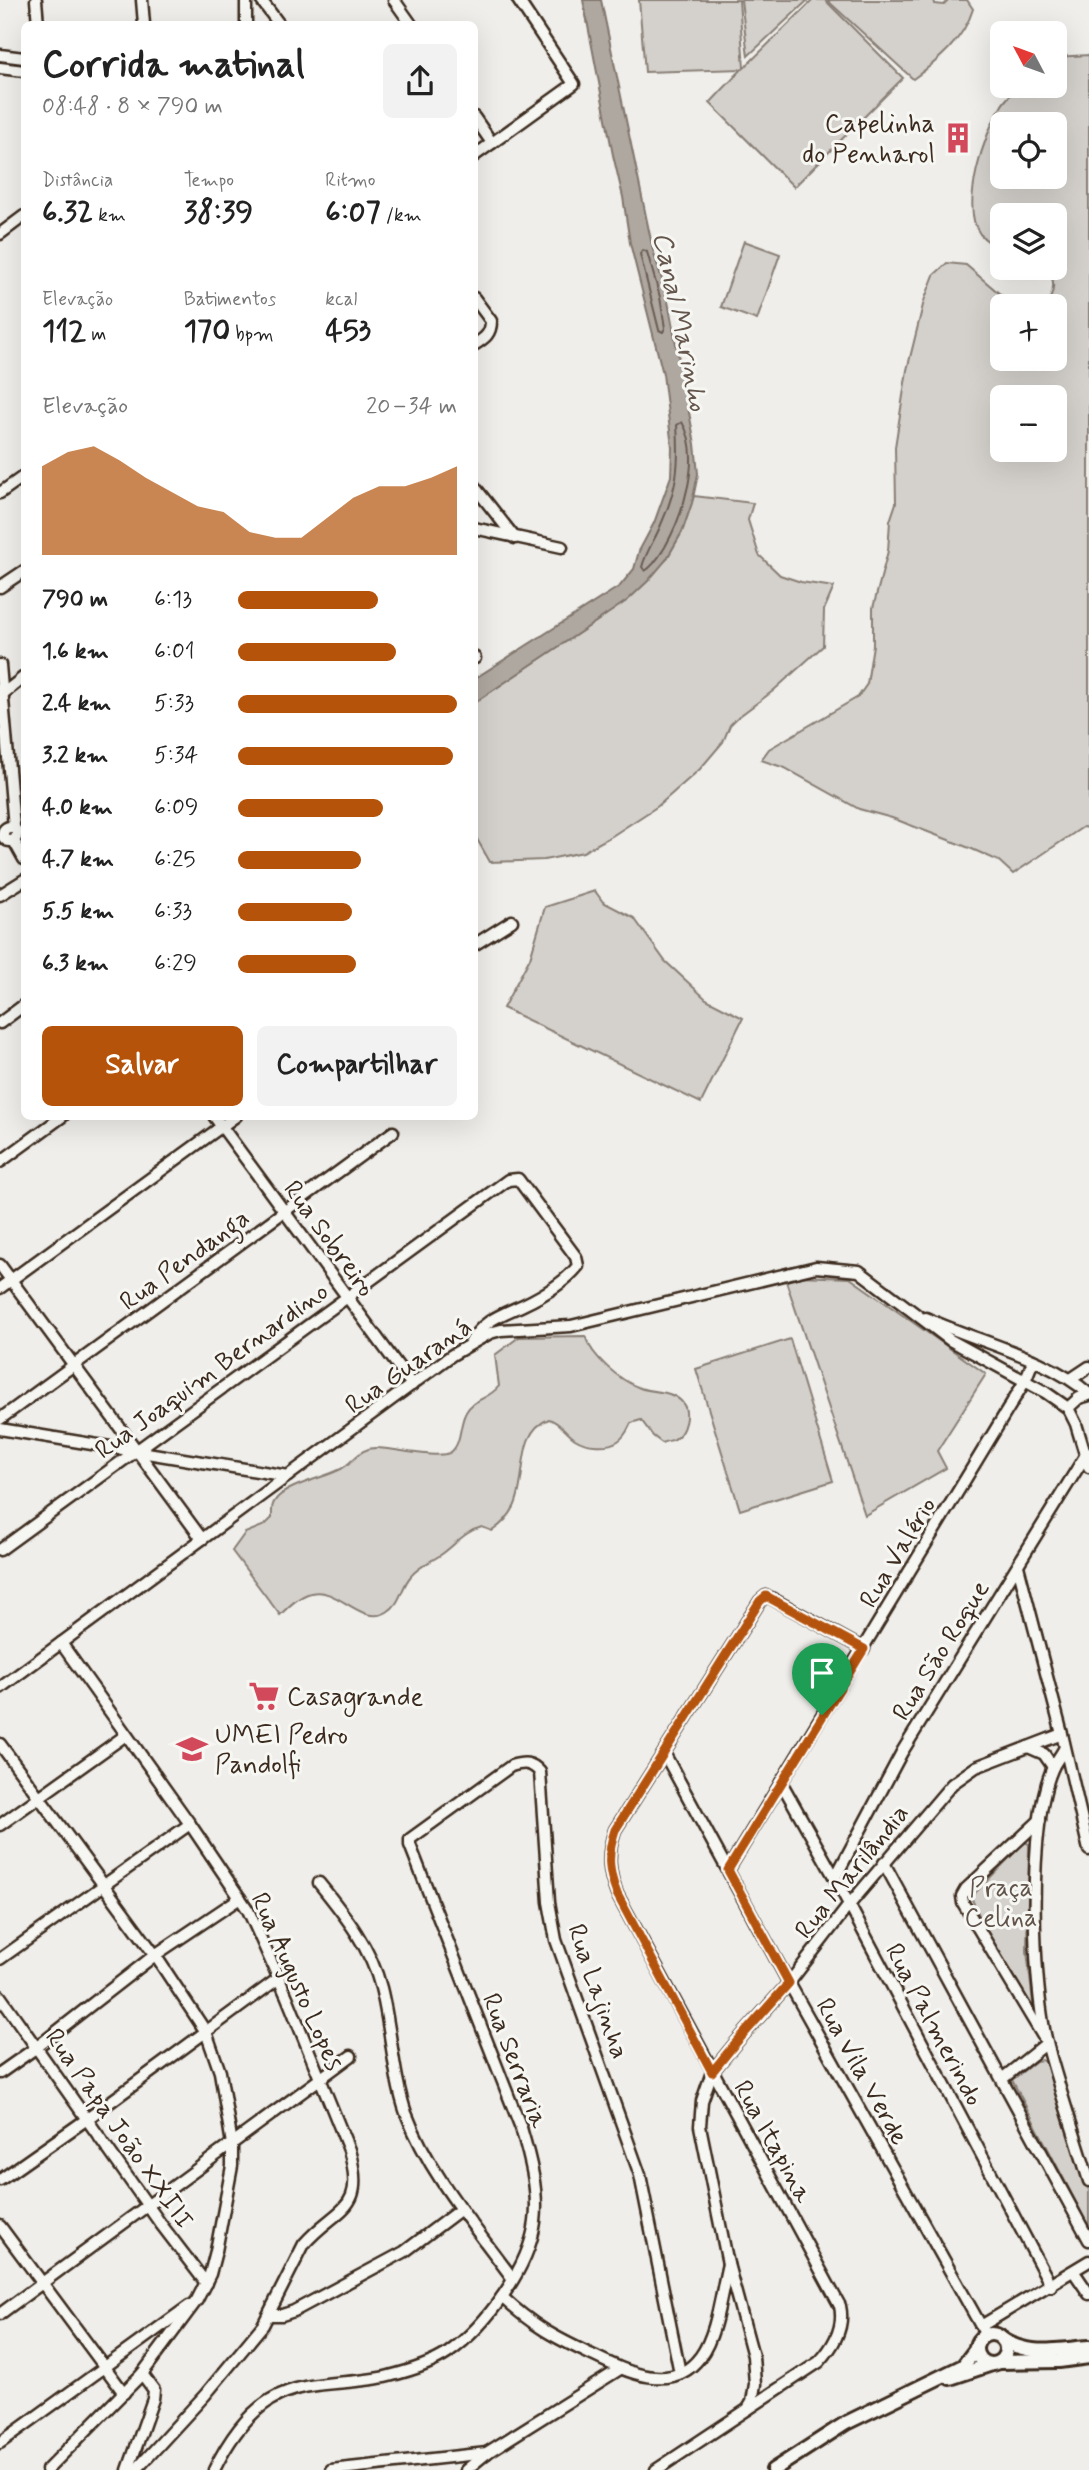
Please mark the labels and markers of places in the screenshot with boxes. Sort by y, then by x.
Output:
place label: Capelinha do Penharol [802,108,935,172]
building icon: Capelinha do Penharol [941,121,975,155]
pin [792,1643,852,1715]
supermarket icon: Casagrande [247,1679,281,1713]
place label: Casagrande [287,1681,423,1717]
place label: UMEI Pedro Pandolfi [215,1719,348,1783]
school or university icon: UMEI Pedro Pandolfi [175,1732,209,1766]

